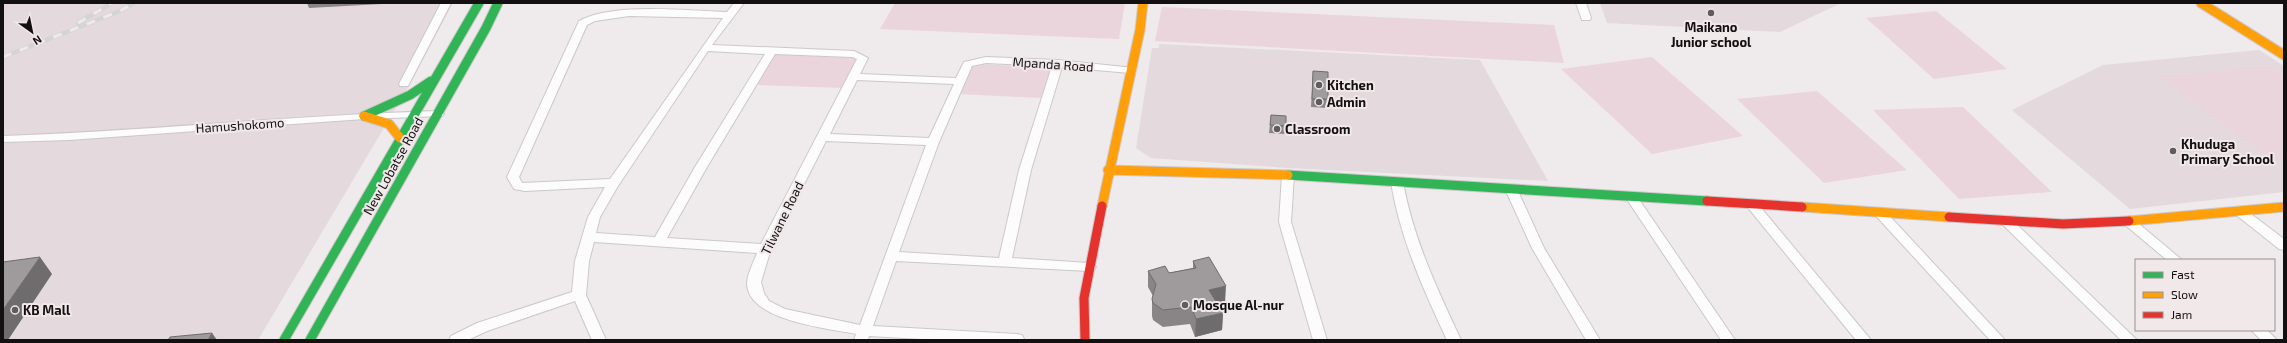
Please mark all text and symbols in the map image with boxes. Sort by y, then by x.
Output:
marker: Maikano Junior school [1706,8,1716,18]
north arrow [12,12,52,52]
place label: Maikano Junior school [1671,19,1752,50]
text: N [31,33,45,48]
street label: Mpanda Road [1012,53,1094,75]
place label: Kitchen [1327,77,1374,93]
marker: Kitchen [1314,80,1324,90]
place label: Admin [1327,94,1366,110]
marker: Admin [1314,97,1324,107]
street label: Hamushokomo [195,114,285,136]
street label: New Lobatse Road [359,114,427,218]
place label: Classroom [1285,121,1350,137]
marker: Classroom [1272,124,1282,134]
place label: Khuduga Primary School [2181,136,2275,167]
marker: Khuduga Primary School [2168,146,2178,156]
street label: Tilwane Road [757,179,807,257]
legend [2135,259,2275,331]
text: Fast [2171,267,2195,281]
text: Slow [2171,287,2198,301]
place label: Mosque Al-nur [1193,297,1284,313]
marker: Mosque Al-nur [1180,300,1190,310]
place label: KB Mall [23,302,71,318]
marker: KB Mall [10,305,20,315]
text: Jam [2171,307,2192,321]

